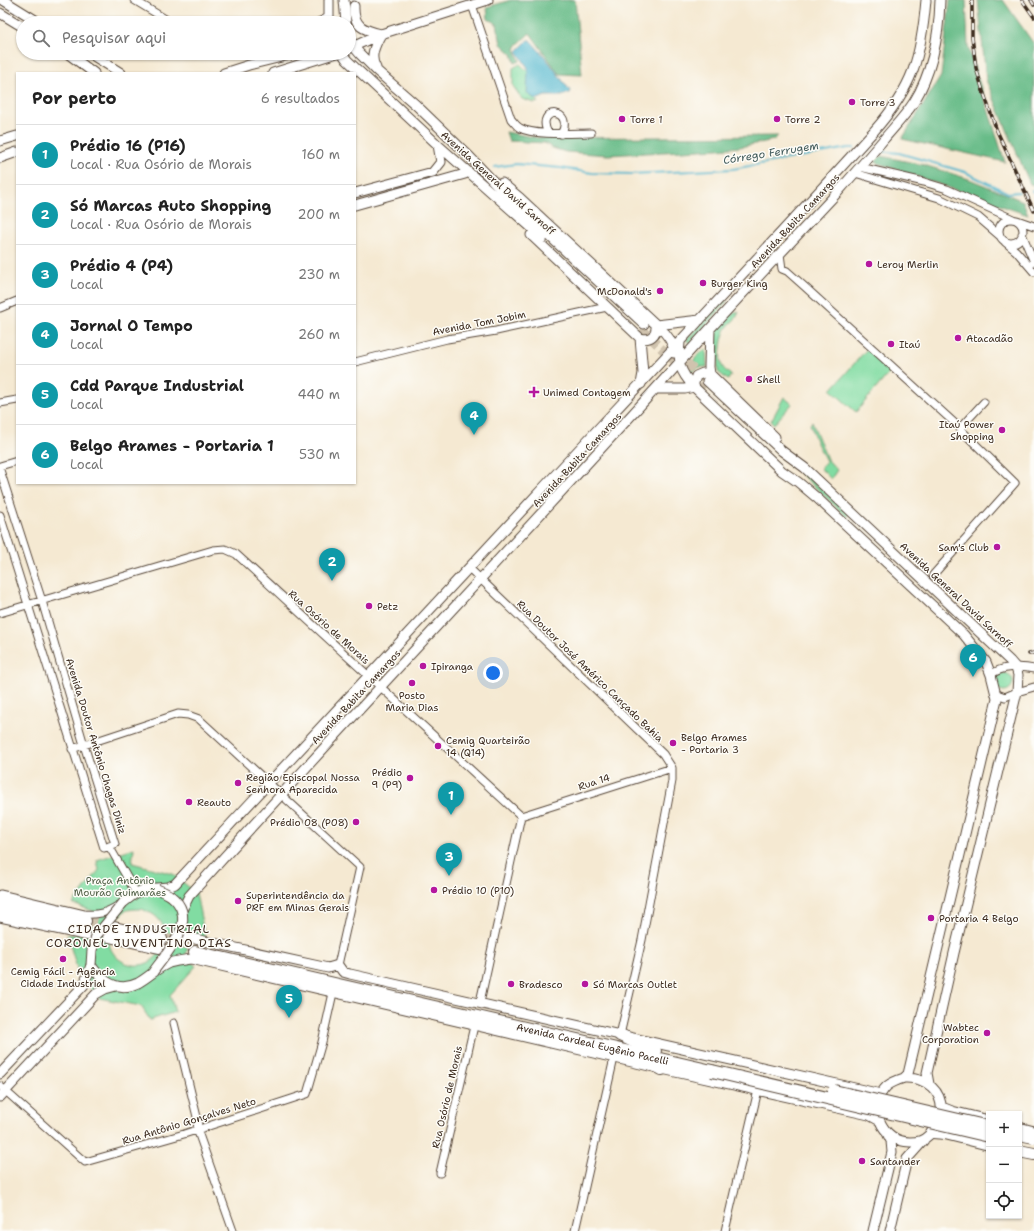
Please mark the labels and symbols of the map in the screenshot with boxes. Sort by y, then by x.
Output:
place label: Torre 3 [860,96,896,109]
marker: Torre 3 [847,97,857,107]
place label: Torre 1 [630,113,663,126]
place label: Torre 2 [785,113,821,126]
marker: Torre 1 [617,114,627,124]
marker: Torre 2 [772,114,782,124]
street label: Avenida General David Sarnoff [438,128,558,238]
water label: Córrego Ferrugem [722,138,820,168]
street label: Avenida Babita Camargos [748,171,842,271]
place label: Leroy Merlin [877,258,938,271]
marker: Leroy Merlin [864,259,874,269]
place label: Burger King [711,277,768,290]
marker: Burger King [698,278,708,288]
place label: McDonald's [597,285,652,298]
marker: McDonald's [655,286,665,296]
street label: Avenida Tom Jobim [431,308,527,338]
place label: Atacadão [966,332,1013,345]
marker: Atacadão [953,333,963,343]
place label: Itaú [899,338,921,351]
marker: Itaú [886,339,896,349]
place label: Shell [757,373,780,386]
marker: Shell [744,374,754,384]
marker: Unimed Contagem [528,386,540,398]
place label: Unimed Contagem [543,386,631,399]
pin: 4 [461,402,487,435]
street label: Avenida Babita Camargos [530,410,624,510]
place label: Itaú Power Shopping [939,418,994,443]
marker: Itaú Power Shopping [997,425,1007,435]
street label: Avenida General David Sarnoff [897,539,1015,651]
place label: Sam's Club [938,541,989,554]
marker: Sam's Club [992,542,1002,552]
pin: 2 [319,548,345,581]
street label: Rua Osório de Morais [286,587,372,667]
street label: Rua Doutor José Américo Cançado Bahia [514,597,667,745]
place label: Petz [377,600,398,613]
marker: Petz [364,601,374,611]
pin: 6 [960,644,986,677]
street label: Avenida Babita Camargos [309,647,403,747]
street label: Avenida Doutor Antônio Chagas Diniz [63,656,129,836]
place label: Ipiranga [431,660,474,673]
marker: Ipiranga [418,661,428,671]
your location [483,663,503,683]
marker: Posto Maria Dias [407,678,417,688]
place label: Posto Maria Dias [386,689,438,714]
place label: Belgo Arames - Portaria 3 [681,731,747,756]
place label: Cemig Quarteirão 14 (Q14) [446,734,530,759]
marker: Belgo Arames - Portaria 3 [668,738,678,748]
marker: Cemig Quarteirão 14 (Q14) [433,741,443,751]
place label: Prédio 9 (P9) [371,766,402,791]
place label: Região Episcopal Nossa Senhora Aparecida [246,771,360,796]
street label: Rua 14 [576,771,612,793]
marker: Prédio 9 (P9) [405,773,415,783]
marker: Região Episcopal Nossa Senhora Aparecida [233,778,243,788]
pin: 1 [438,782,464,815]
place label: Reauto [197,796,231,809]
marker: Reauto [184,797,194,807]
place label: Prédio 08 (P08) [270,816,348,829]
marker: Prédio 08 (P08) [351,817,361,827]
pin: 3 [436,843,462,876]
park label: Praça Antônio Mourão Guimarães [74,874,166,899]
place label: Prédio 10 (P10) [442,884,514,897]
marker: Prédio 10 (P10) [429,885,439,895]
place label: Superintendência da PRF em Minas Gerais [246,889,349,914]
marker: Superintendência da PRF em Minas Gerais [233,896,243,906]
place label: Portaria 4 Belgo [939,912,1018,925]
marker: Portaria 4 Belgo [926,913,936,923]
district label: CIDADE INDUSTRIAL CORONEL JUVENTINO DIAS [46,921,232,951]
marker: Cemig Fácil - Agência Cidade Industrial [58,954,68,964]
place label: Cemig Fácil - Agência Cidade Industrial [11,965,116,990]
place label: Bradesco [519,978,562,991]
place label: Só Marcas Outlet [593,978,677,991]
marker: Bradesco [506,979,516,989]
marker: Só Marcas Outlet [580,979,590,989]
pin: 5 [276,985,302,1018]
street label: Avenida Cardeal Eugênio Pacelli [515,1020,670,1067]
place label: Wabtec Corporation [922,1021,979,1046]
marker: Wabtec Corporation [982,1028,992,1038]
street label: Rua Osório de Morais [429,1044,465,1150]
street label: Rua Antônio Gonçalves Neto [121,1094,257,1148]
place label: Santander [870,1155,921,1168]
marker: Santander [857,1156,867,1166]

